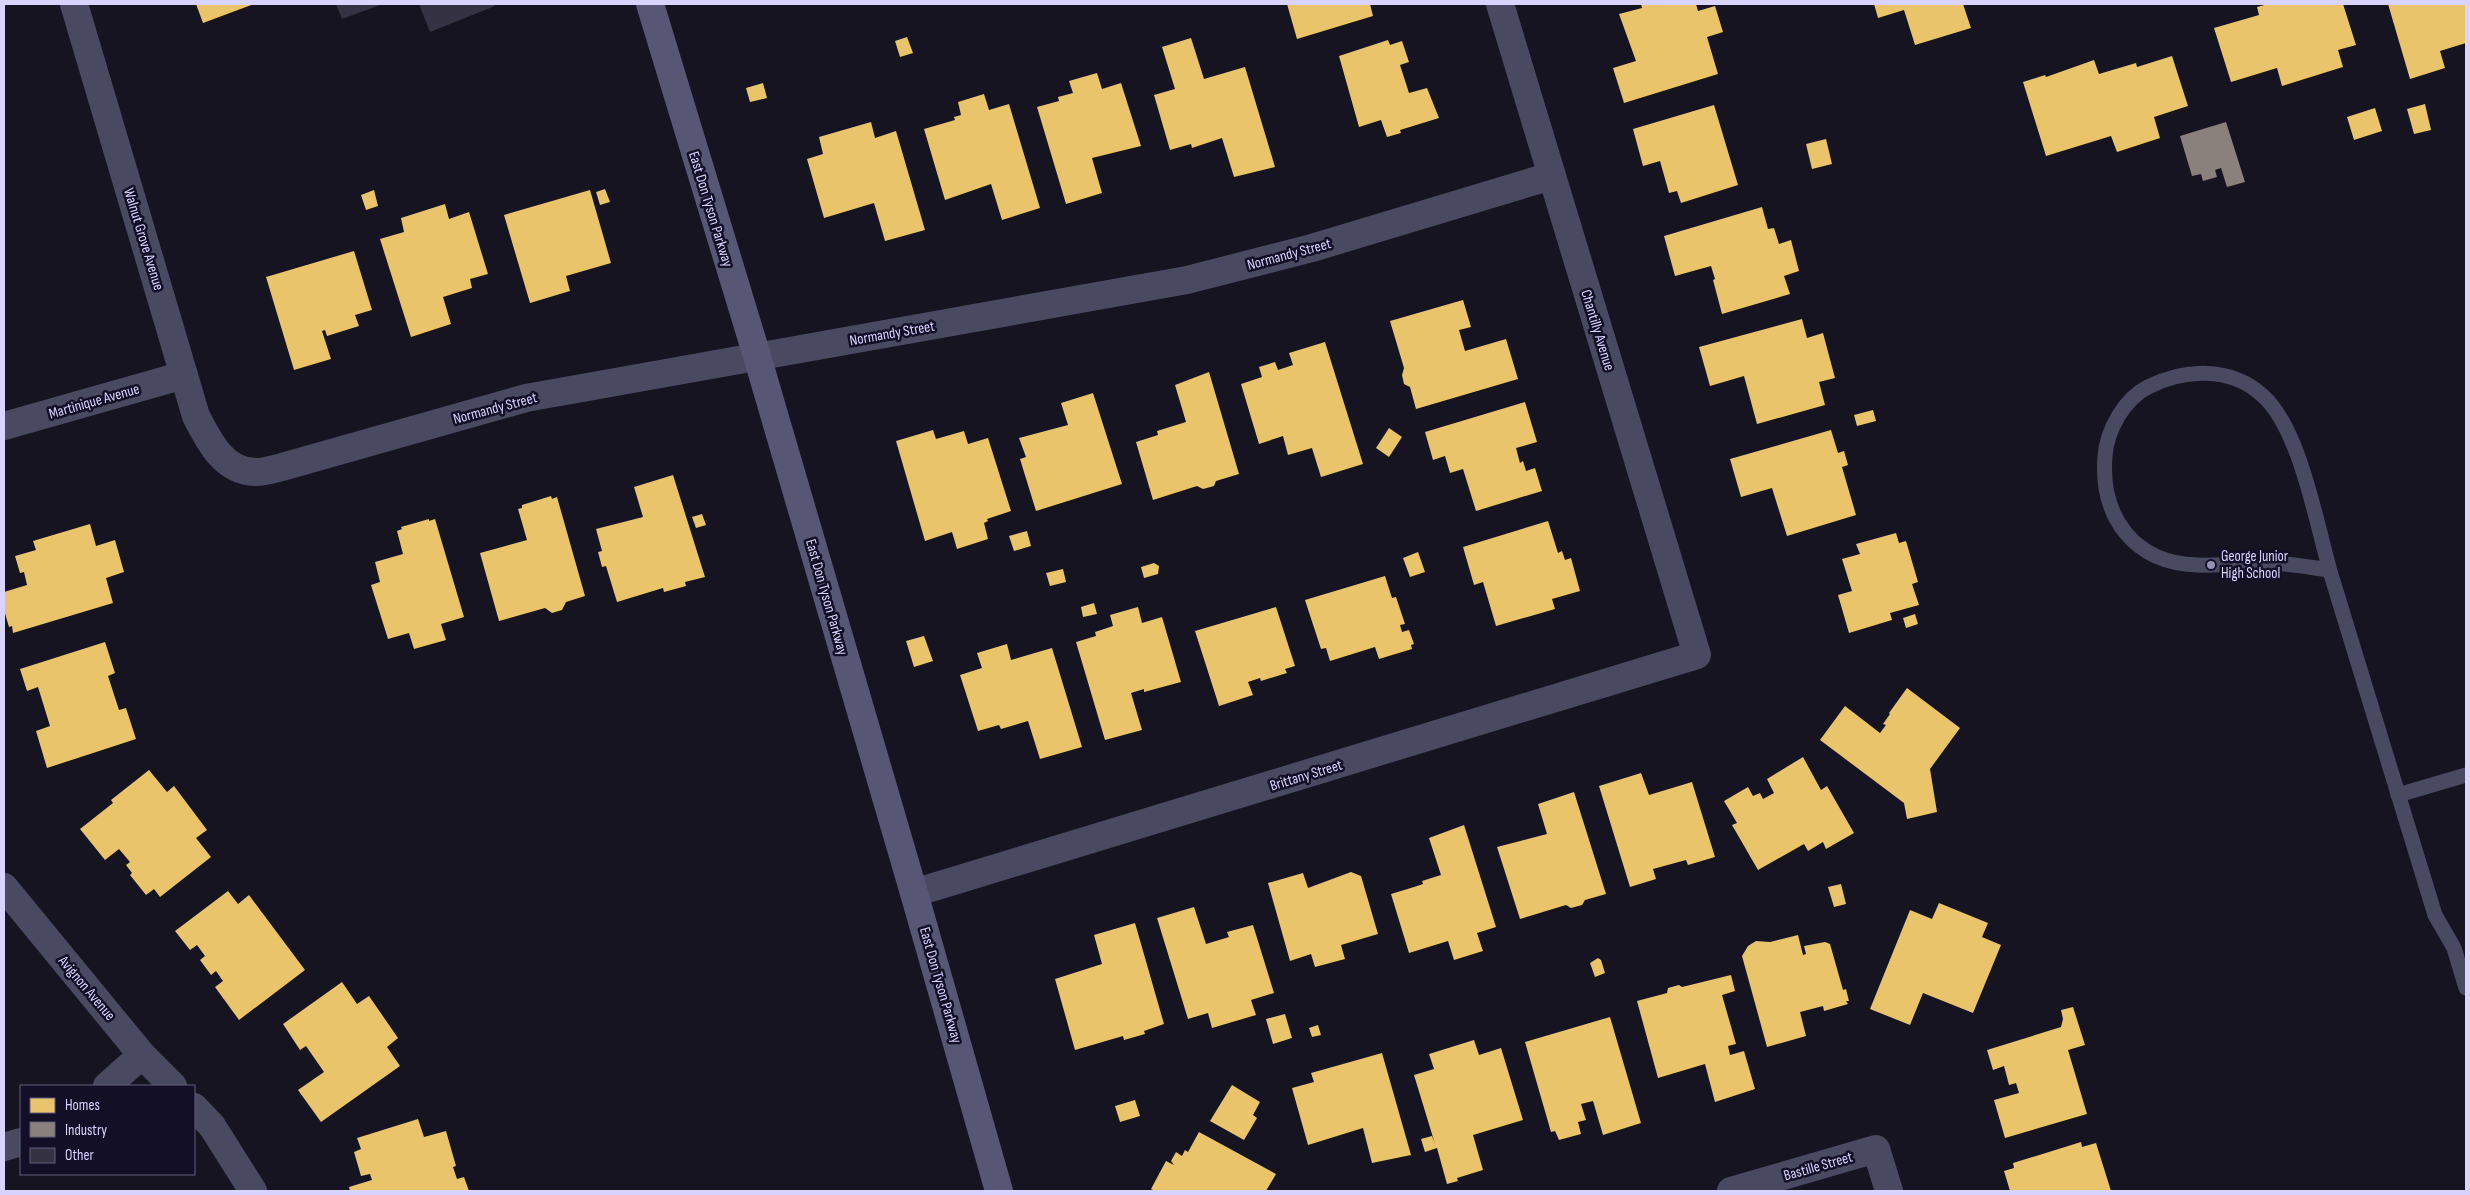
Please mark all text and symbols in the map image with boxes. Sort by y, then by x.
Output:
street label: East Don Tyson Parkway [684,149,737,269]
street label: Walnut Grove Avenue [119,186,168,293]
street label: Normandy Street [1245,234,1334,275]
street label: Chantilly Avenue [1576,287,1619,373]
street label: Normandy Street [848,317,937,350]
street label: Martinique Avenue [47,379,142,423]
street label: Normandy Street [451,388,540,429]
street label: East Don Tyson Parkway [801,537,852,658]
place label: George Junior High School [2221,547,2289,583]
marker: George Junior High School [2205,559,2217,571]
street label: Brittany Street [1268,755,1345,795]
street label: East Don Tyson Parkway [915,925,966,1046]
street label: Avignon Avenue [53,951,119,1025]
legend [20,1085,195,1175]
text: Homes [65,1096,100,1115]
text: Industry [65,1121,107,1140]
text: Other [65,1146,94,1165]
street label: Bastille Street [1781,1147,1855,1185]

